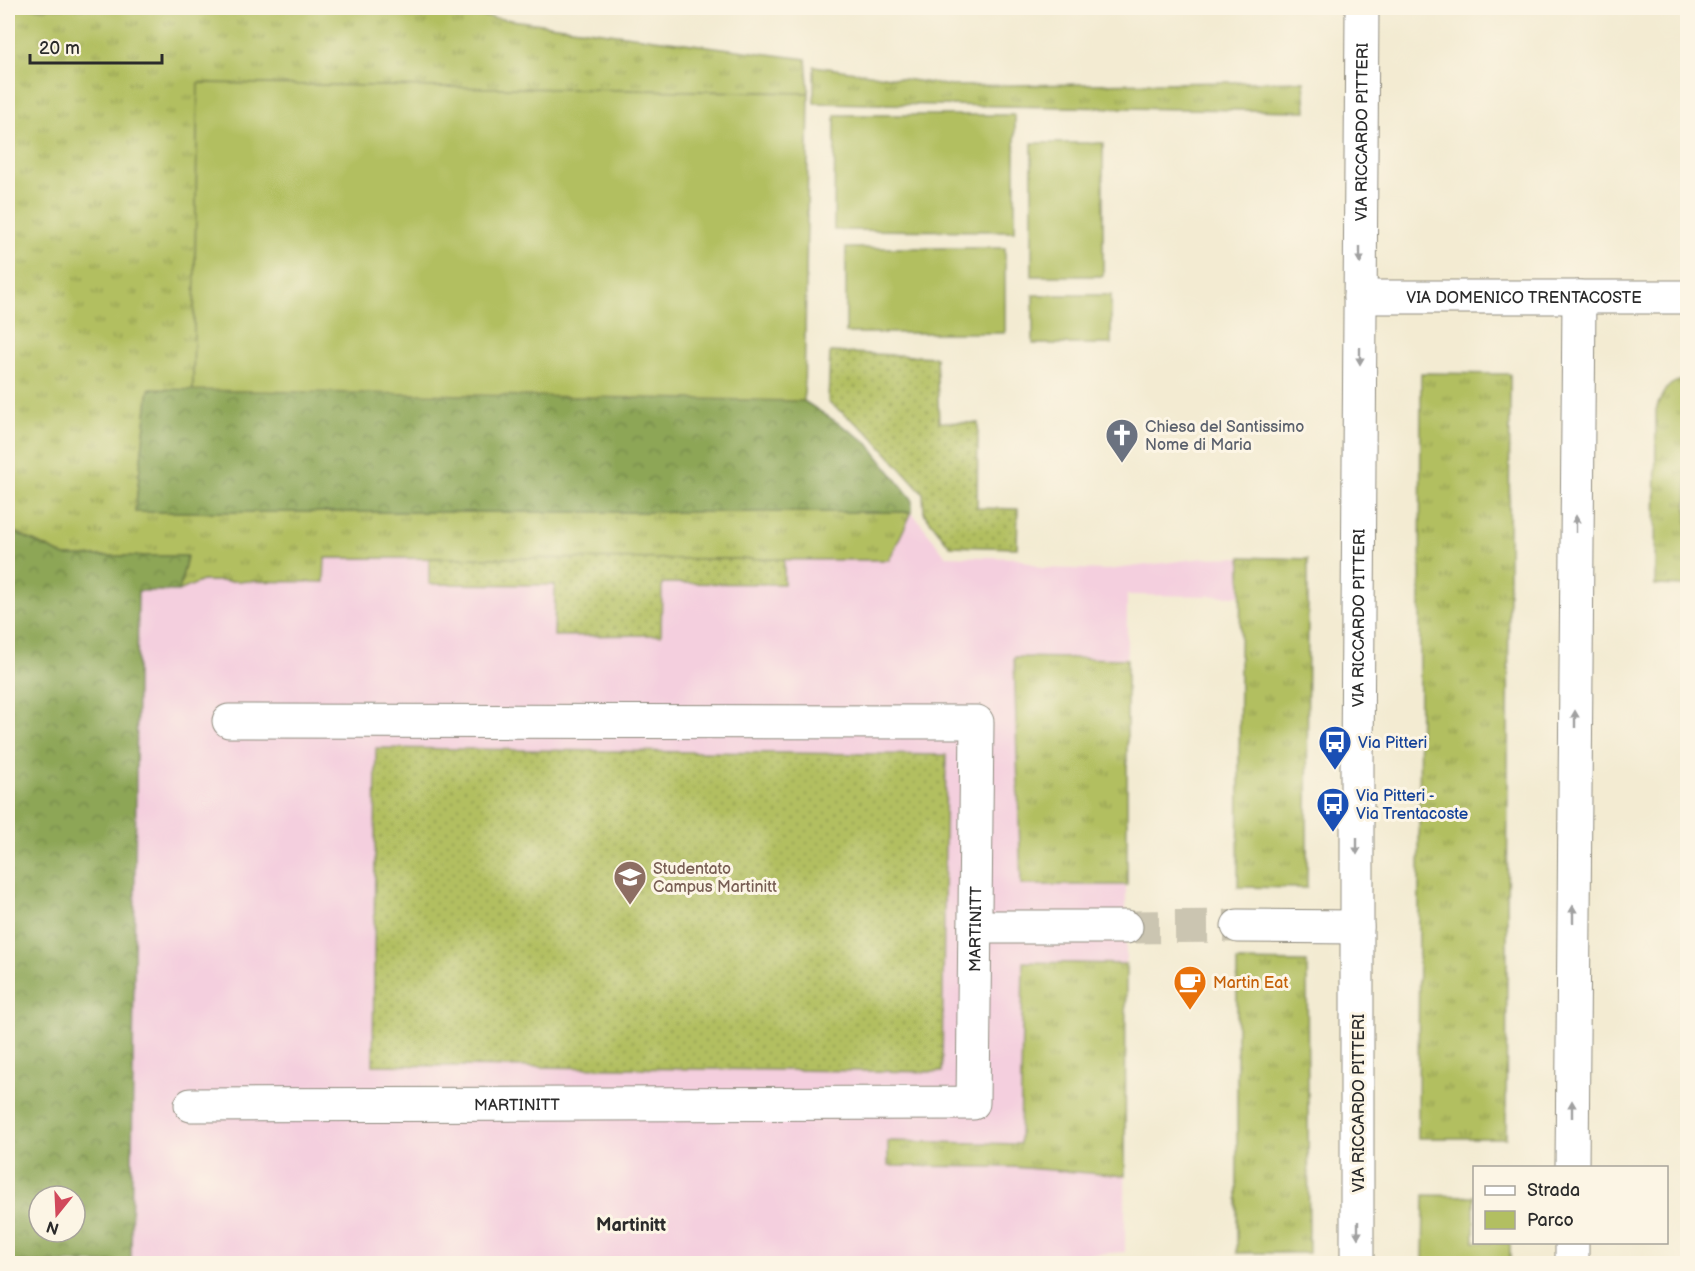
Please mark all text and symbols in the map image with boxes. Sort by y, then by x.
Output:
scale bar [30,27,162,65]
text: 20 m [39,38,80,59]
street label: VIA RICCARDO PITTERI [1353,43,1373,221]
one-way arrow [1356,245,1365,264]
street label: VIA DOMENICO TRENTACOSTE [1406,289,1642,308]
one-way arrow [1355,346,1365,365]
church icon: Chiesa del Santissimo Nome di Maria [1104,417,1140,464]
place label: Chiesa del Santissimo Nome di Maria [1145,418,1304,455]
one-way arrow [1571,515,1581,534]
street label: VIA RICCARDO PITTERI [1349,529,1370,707]
one-way arrow [1570,710,1580,729]
bus stop icon: Via Pitteri [1317,724,1353,771]
place label: Via Pitteri [1358,734,1427,753]
bus stop icon: Via Pitteri - Via Trentacoste [1315,786,1351,833]
place label: Via Pitteri - Via Trentacoste [1356,787,1469,824]
one-way arrow [1352,836,1362,855]
school or university icon: Studentato Campus Martinitt [612,859,648,906]
place label: Studentato Campus Martinitt [653,860,777,897]
street label: MARTINITT [966,886,986,972]
one-way arrow [1568,905,1578,924]
cafe icon: Martin Eat [1172,964,1208,1011]
place label: Martin Eat [1213,974,1288,993]
street label: VIA RICCARDO PITTERI [1350,1014,1369,1192]
street label: MARTINITT [474,1096,560,1115]
one-way arrow [1567,1100,1577,1119]
legend [1473,1166,1668,1244]
text: Strada [1527,1180,1580,1201]
north arrow [27,1184,87,1244]
text: Parco [1527,1210,1574,1231]
district label: Martinitt [596,1215,666,1236]
text: N [44,1216,61,1238]
one-way arrow [1353,1220,1363,1239]

